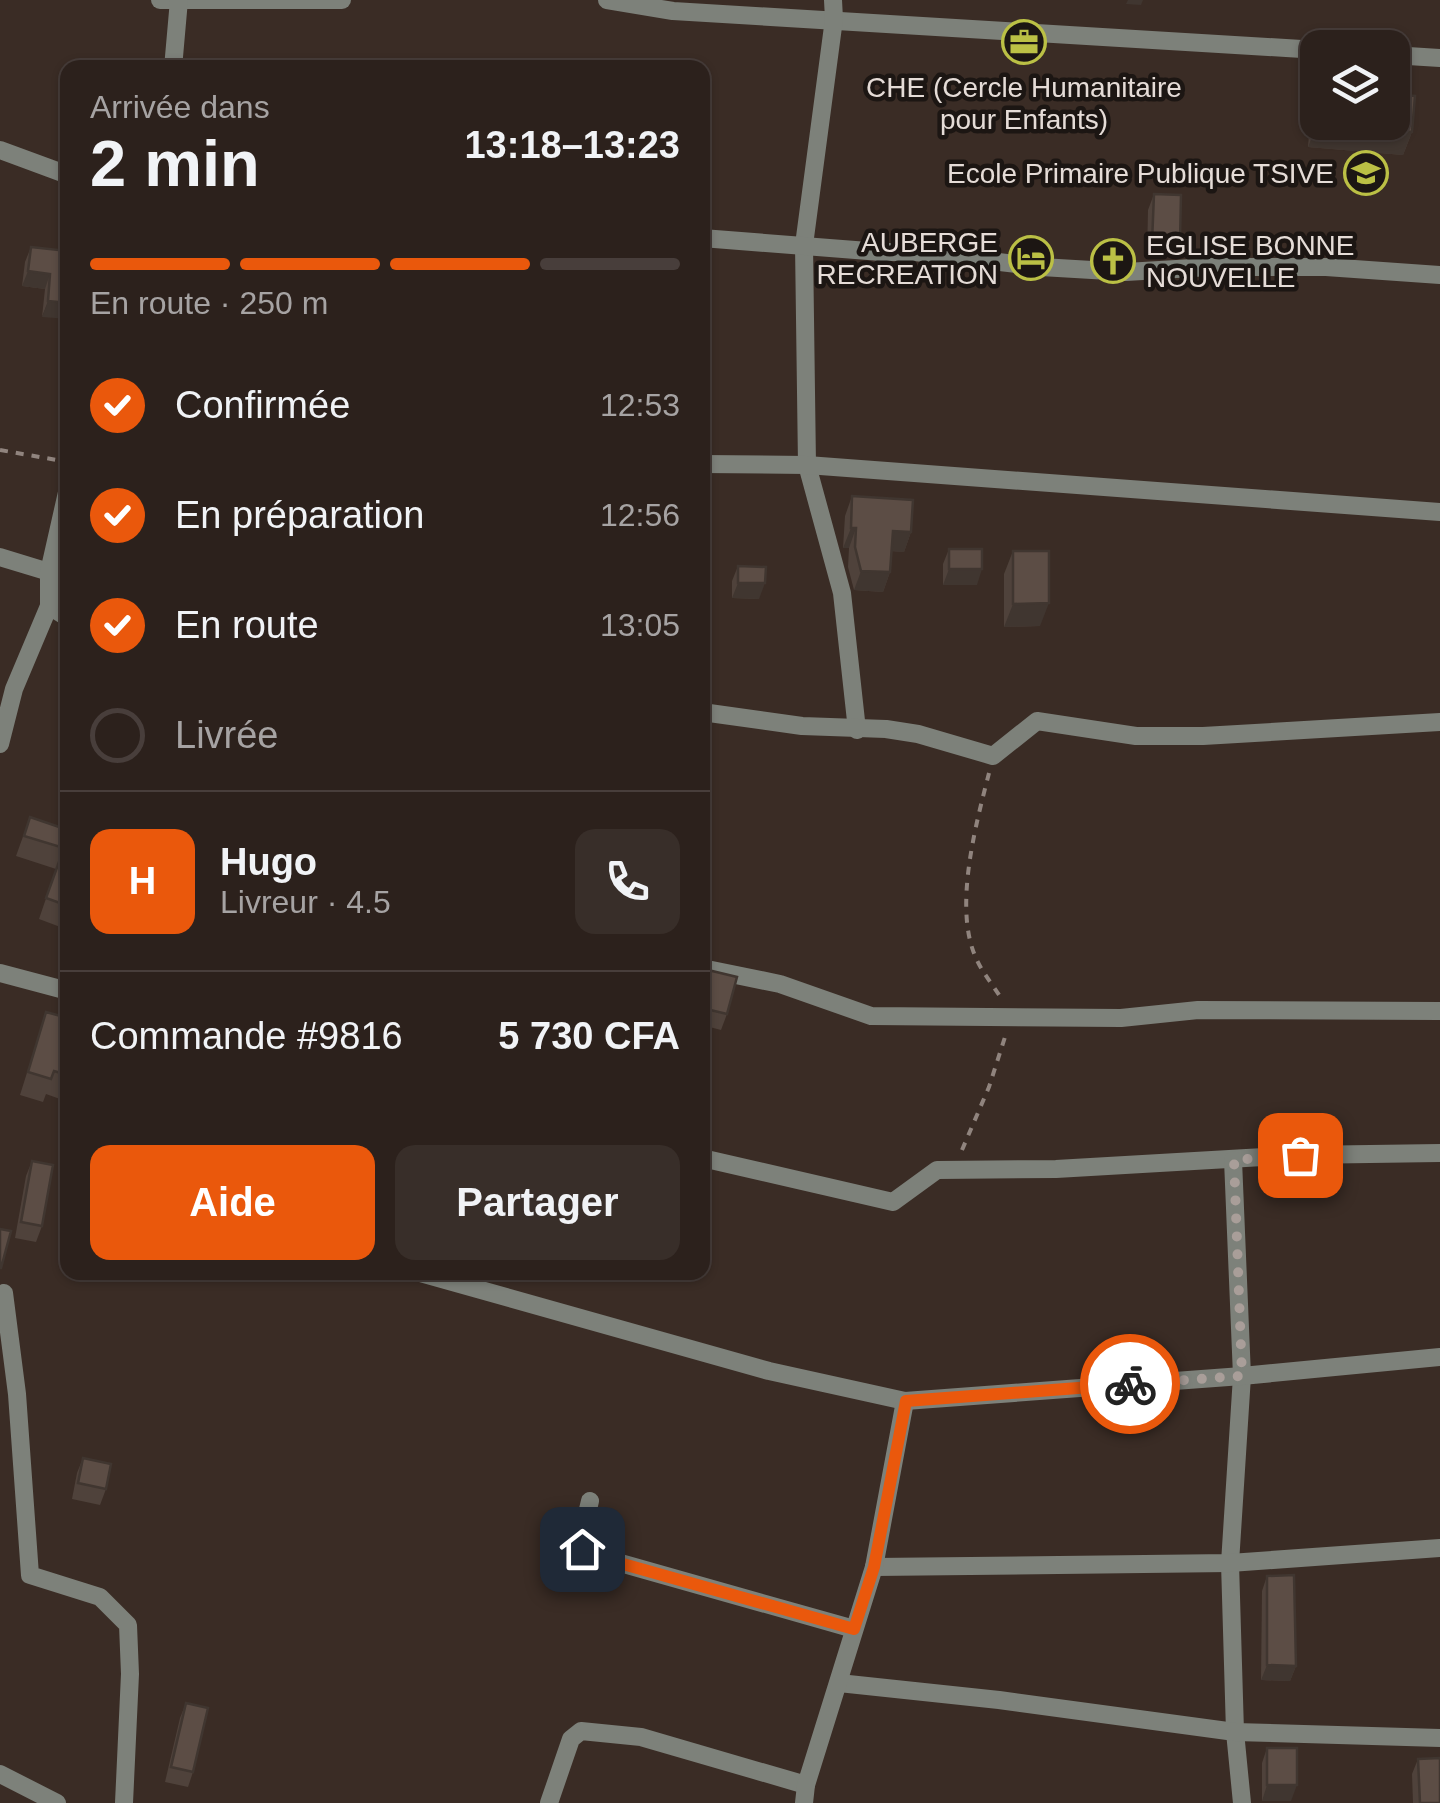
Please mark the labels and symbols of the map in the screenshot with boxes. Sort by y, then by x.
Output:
office icon: CHE (Cercle Humanitaire pour Enfants) [1001,19,1047,65]
place label: CHE (Cercle Humanitaire pour Enfants) [866,72,1182,135]
school or university icon: Ecole Primaire Publique TSIVE [1343,150,1389,196]
place label: Ecole Primaire Publique TSIVE [947,158,1334,189]
place label: AUBERGE RECREATION [817,227,998,290]
place label: EGLISE BONNE NOUVELLE [1146,230,1355,293]
hotel icon: AUBERGE RECREATION [1008,235,1054,281]
church icon: EGLISE BONNE NOUVELLE [1090,238,1136,284]
pin [1258,1113,1343,1198]
courier [1080,1334,1180,1434]
pin [540,1507,625,1592]

